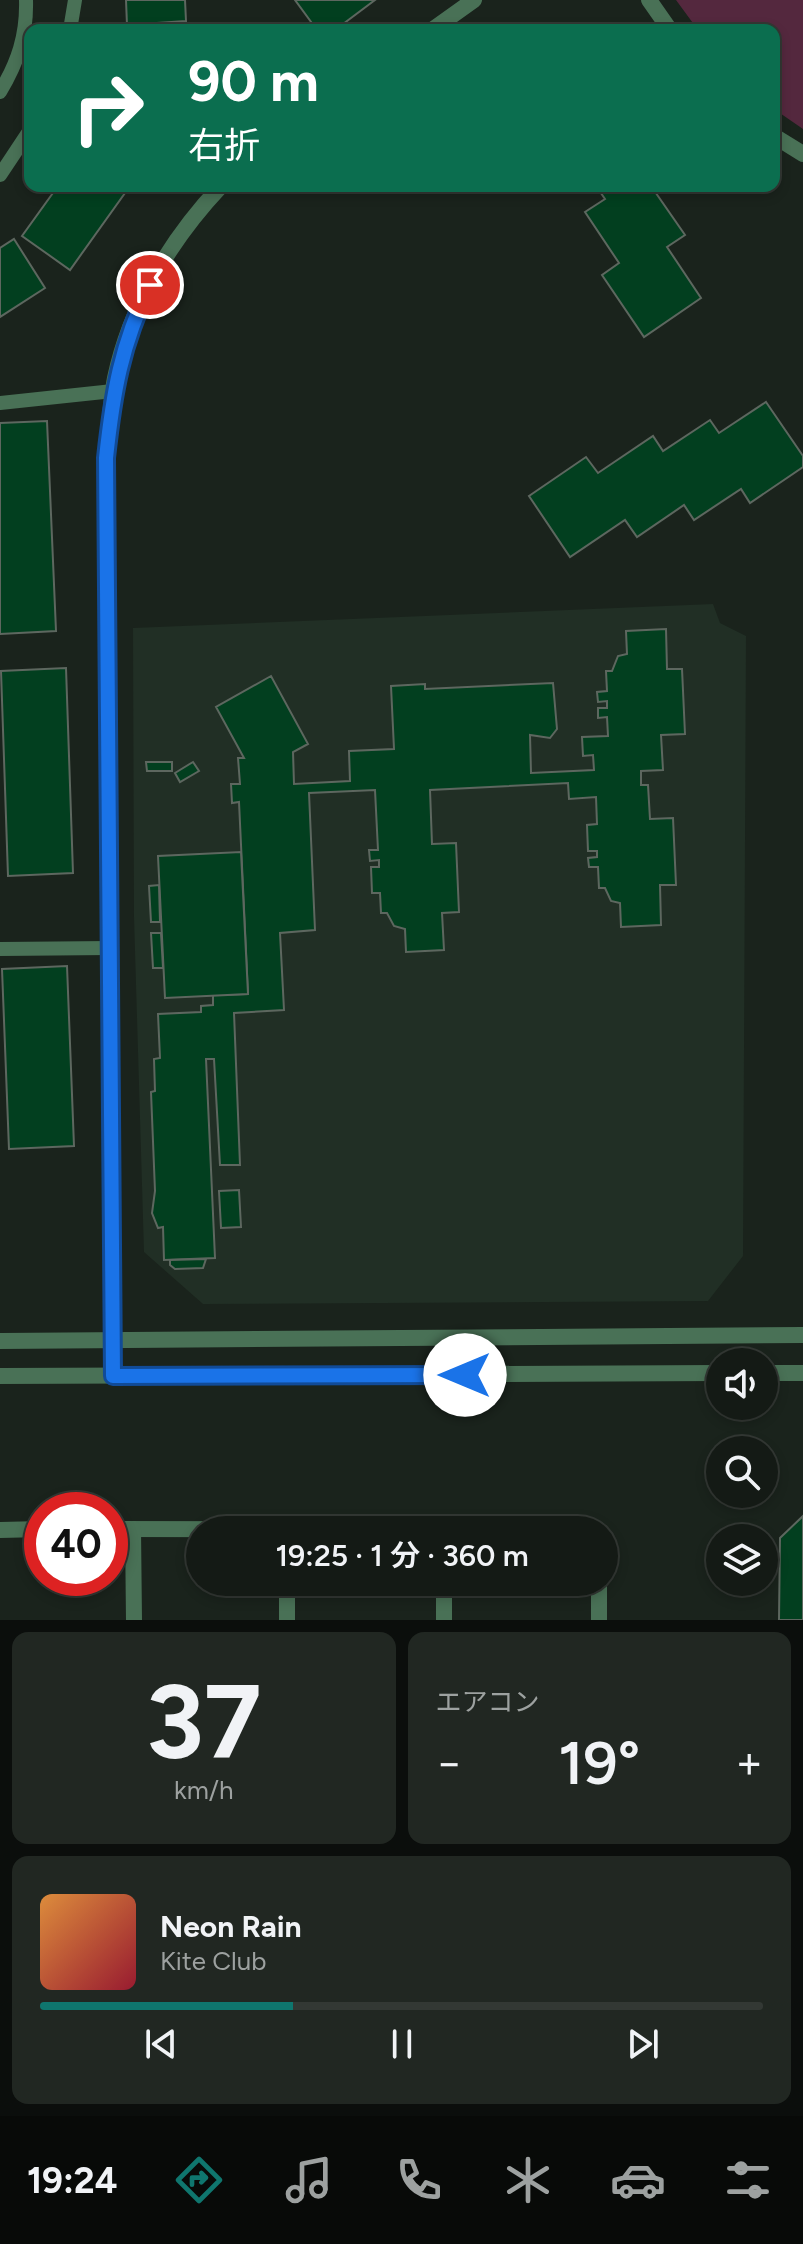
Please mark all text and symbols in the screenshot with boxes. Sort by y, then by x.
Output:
text: 90 m [188,48,319,115]
icon: right [56,56,160,160]
text: 右折 [188,124,260,167]
pin [116,251,184,319]
icon: arrive [128,263,172,307]
position arrow [423,1333,507,1417]
map controls [706,1348,778,1596]
button: sound [706,1348,778,1420]
button: search [706,1436,778,1508]
speed limit sign: 40 [24,1492,128,1596]
button: layers [706,1524,778,1596]
text: 19:25 · 1 分 · 360 m [275,1537,529,1574]
text: 37 [146,1659,262,1784]
text: エアコン [436,1686,540,1718]
text: 19° [558,1727,640,1799]
text: − [436,1736,463,1789]
text: + [736,1736,763,1789]
text: km/h [174,1774,233,1806]
text: Neon Rain [160,1908,302,1945]
text: Kite Club [160,1945,266,1977]
icon: previous [139,2022,183,2066]
icon: pause [380,2022,424,2066]
icon: next [621,2022,665,2066]
icon: directions [171,2152,227,2208]
icon: music [281,2152,337,2208]
icon: phone [391,2152,447,2208]
icon: climate [500,2152,556,2208]
icon: car [610,2152,666,2208]
icon: filters [720,2152,776,2208]
text: 19:24 [27,2159,117,2202]

